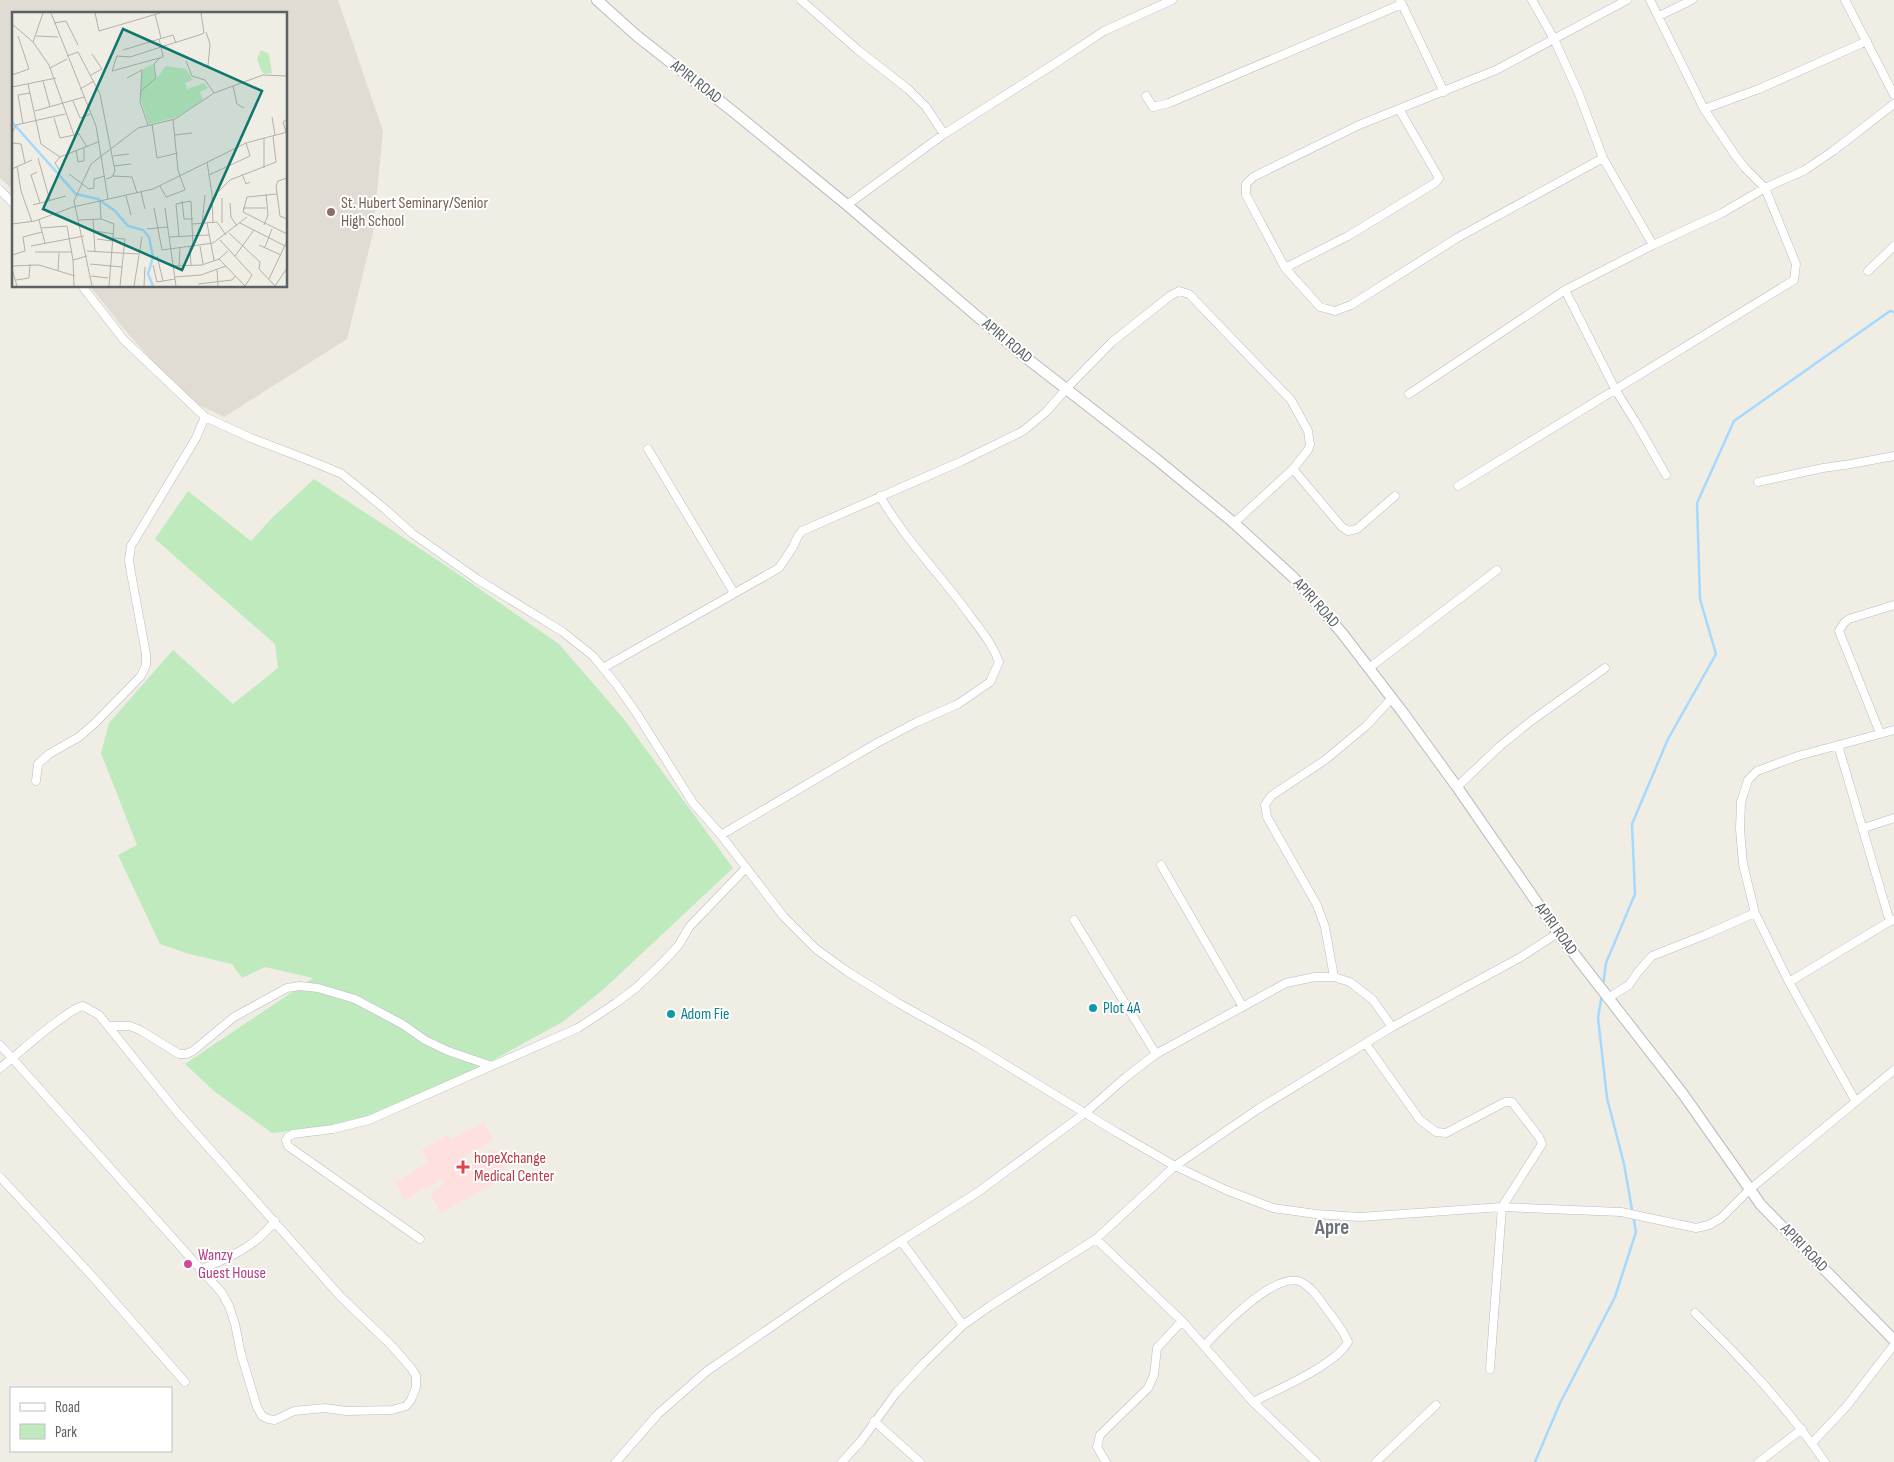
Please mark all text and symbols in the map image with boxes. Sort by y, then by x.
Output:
inset map [12,12,288,288]
street label: APIRI ROAD [666,55,726,108]
place label: St. Hubert Seminary/Senior High School [341,194,488,231]
marker: St. Hubert Seminary/Senior High School [325,206,337,218]
street label: APIRI ROAD [977,314,1036,368]
street label: APIRI ROAD [1288,574,1343,632]
street label: APIRI ROAD [1530,898,1581,959]
place label: Plot 4A [1103,999,1140,1018]
marker: Plot 4A [1087,1002,1099,1014]
place label: Adom Fie [680,1005,729,1024]
marker: Adom Fie [665,1008,677,1020]
place label: hopeXchange Medical Center [474,1149,555,1186]
marker: hopeXchange Medical Center [456,1160,470,1174]
district label: Apre [1314,1215,1349,1240]
street label: APIRI ROAD [1776,1219,1832,1276]
place label: Wanzy Guest House [198,1246,266,1283]
marker: Wanzy Guest House [182,1258,194,1270]
legend [10,1387,172,1452]
text: Road [55,1398,80,1417]
text: Park [55,1423,77,1442]

